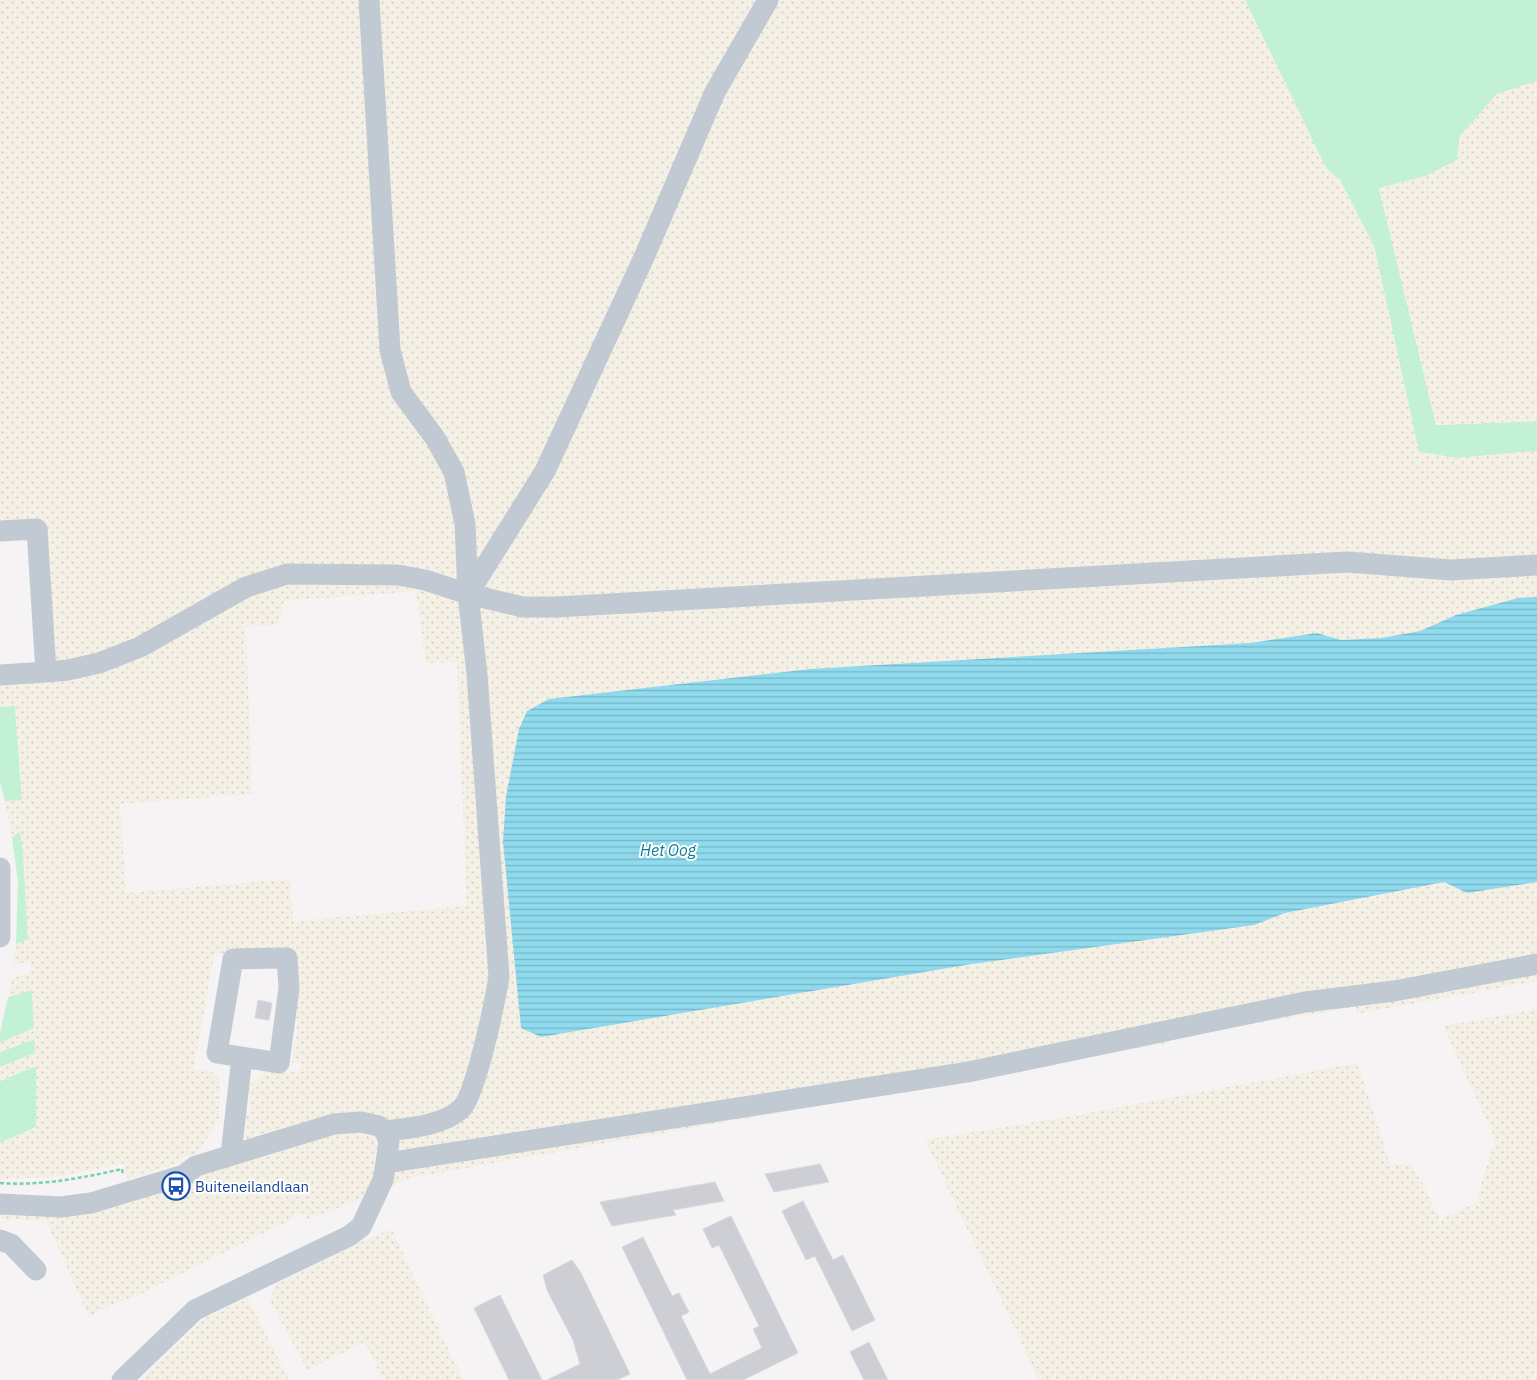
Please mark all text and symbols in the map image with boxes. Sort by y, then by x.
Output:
water label: Het Oog [640,840,697,860]
bus stop icon: Buiteneilandlaan [161,1171,191,1201]
place label: Buiteneilandlaan [195,1177,309,1196]

